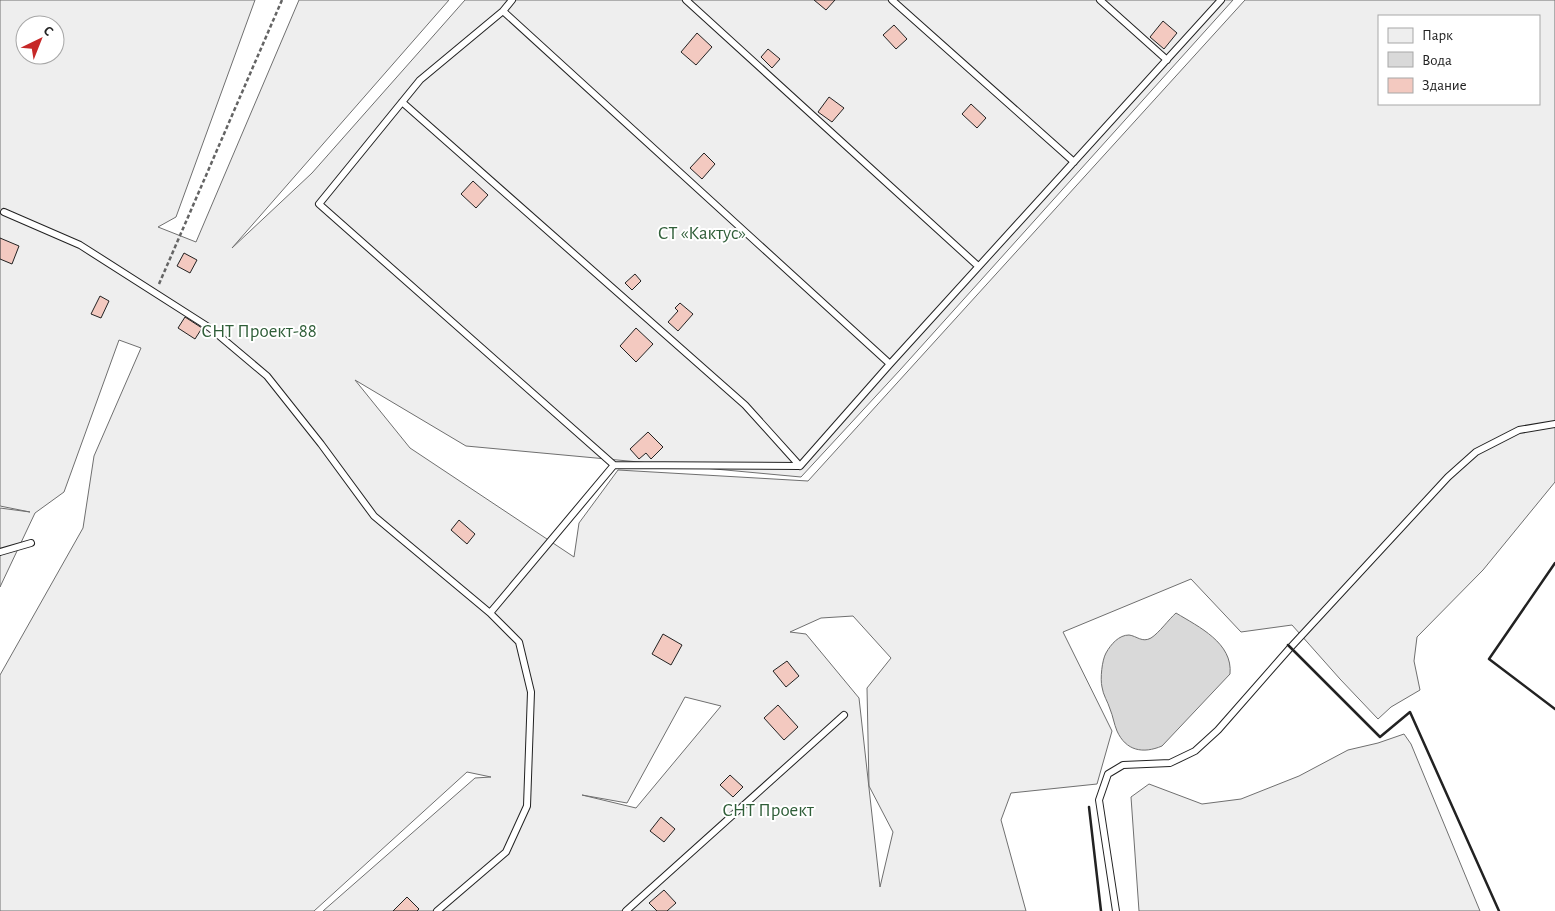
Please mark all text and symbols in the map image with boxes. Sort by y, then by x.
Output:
north arrow [15,15,65,65]
legend [1378,15,1540,105]
text: С [41,23,56,39]
text: Парк [1422,28,1453,43]
text: Вода [1422,53,1452,68]
text: Здание [1422,78,1467,93]
park label: СТ «Кактус» [658,224,746,243]
park label: СНТ Проект-88 [201,322,317,341]
park label: СНТ Проект [722,801,814,820]

